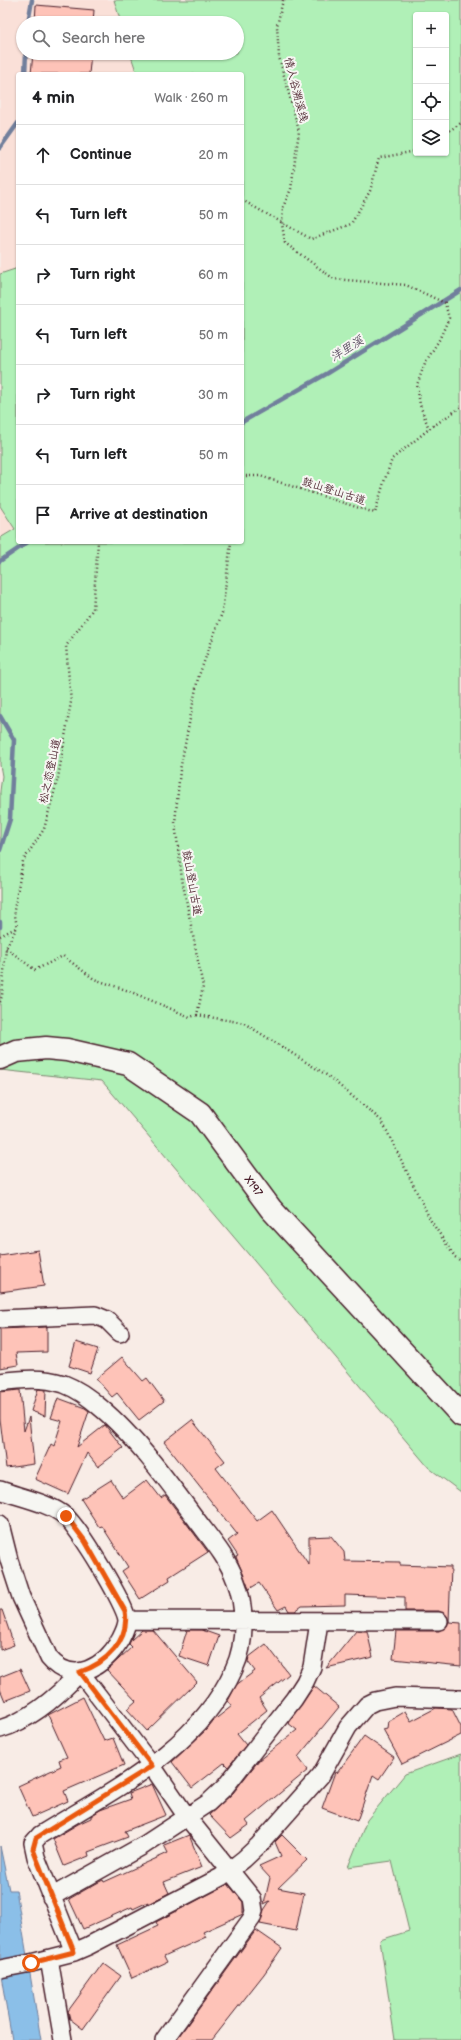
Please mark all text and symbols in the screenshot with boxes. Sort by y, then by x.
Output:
map controls [413,12,449,156]
button: + [413,12,449,48]
search box [16,16,244,60]
icon: search [30,27,52,49]
text: Search here [62,29,145,48]
button: − [413,48,449,84]
street label: 情人谷溯溪线 [282,56,310,124]
button: locate [413,84,449,120]
text: 4 min [32,88,75,108]
text: Walk · 260 m [154,90,228,106]
button: layers [413,120,449,156]
icon: ahead [32,144,54,166]
text: Continue [70,145,132,164]
text: 20 m [198,147,228,163]
icon: left [32,204,54,226]
text: Turn left [70,205,127,224]
text: 50 m [199,207,228,223]
icon: right [32,264,54,286]
text: Turn right [70,265,135,284]
text: 60 m [198,267,228,283]
icon: left [32,324,54,346]
text: Turn left [70,325,127,344]
text: 50 m [199,327,228,343]
water label: 洋里溪 [328,333,367,365]
icon: right [32,384,54,406]
text: Turn right [70,385,135,404]
text: 30 m [198,387,228,403]
icon: left [32,444,54,466]
text: Turn left [70,445,127,464]
text: 50 m [199,447,228,463]
street label: 鼓山登山古道 [301,475,367,507]
icon: arrive [32,504,54,526]
text: Arrive at destination [70,505,208,524]
street label: 松之恋登山道 [37,737,63,805]
street label: 鼓山登山古道 [180,849,204,917]
street label: X197 [241,1172,266,1199]
route end [57,1507,75,1525]
route start [22,1954,40,1972]

